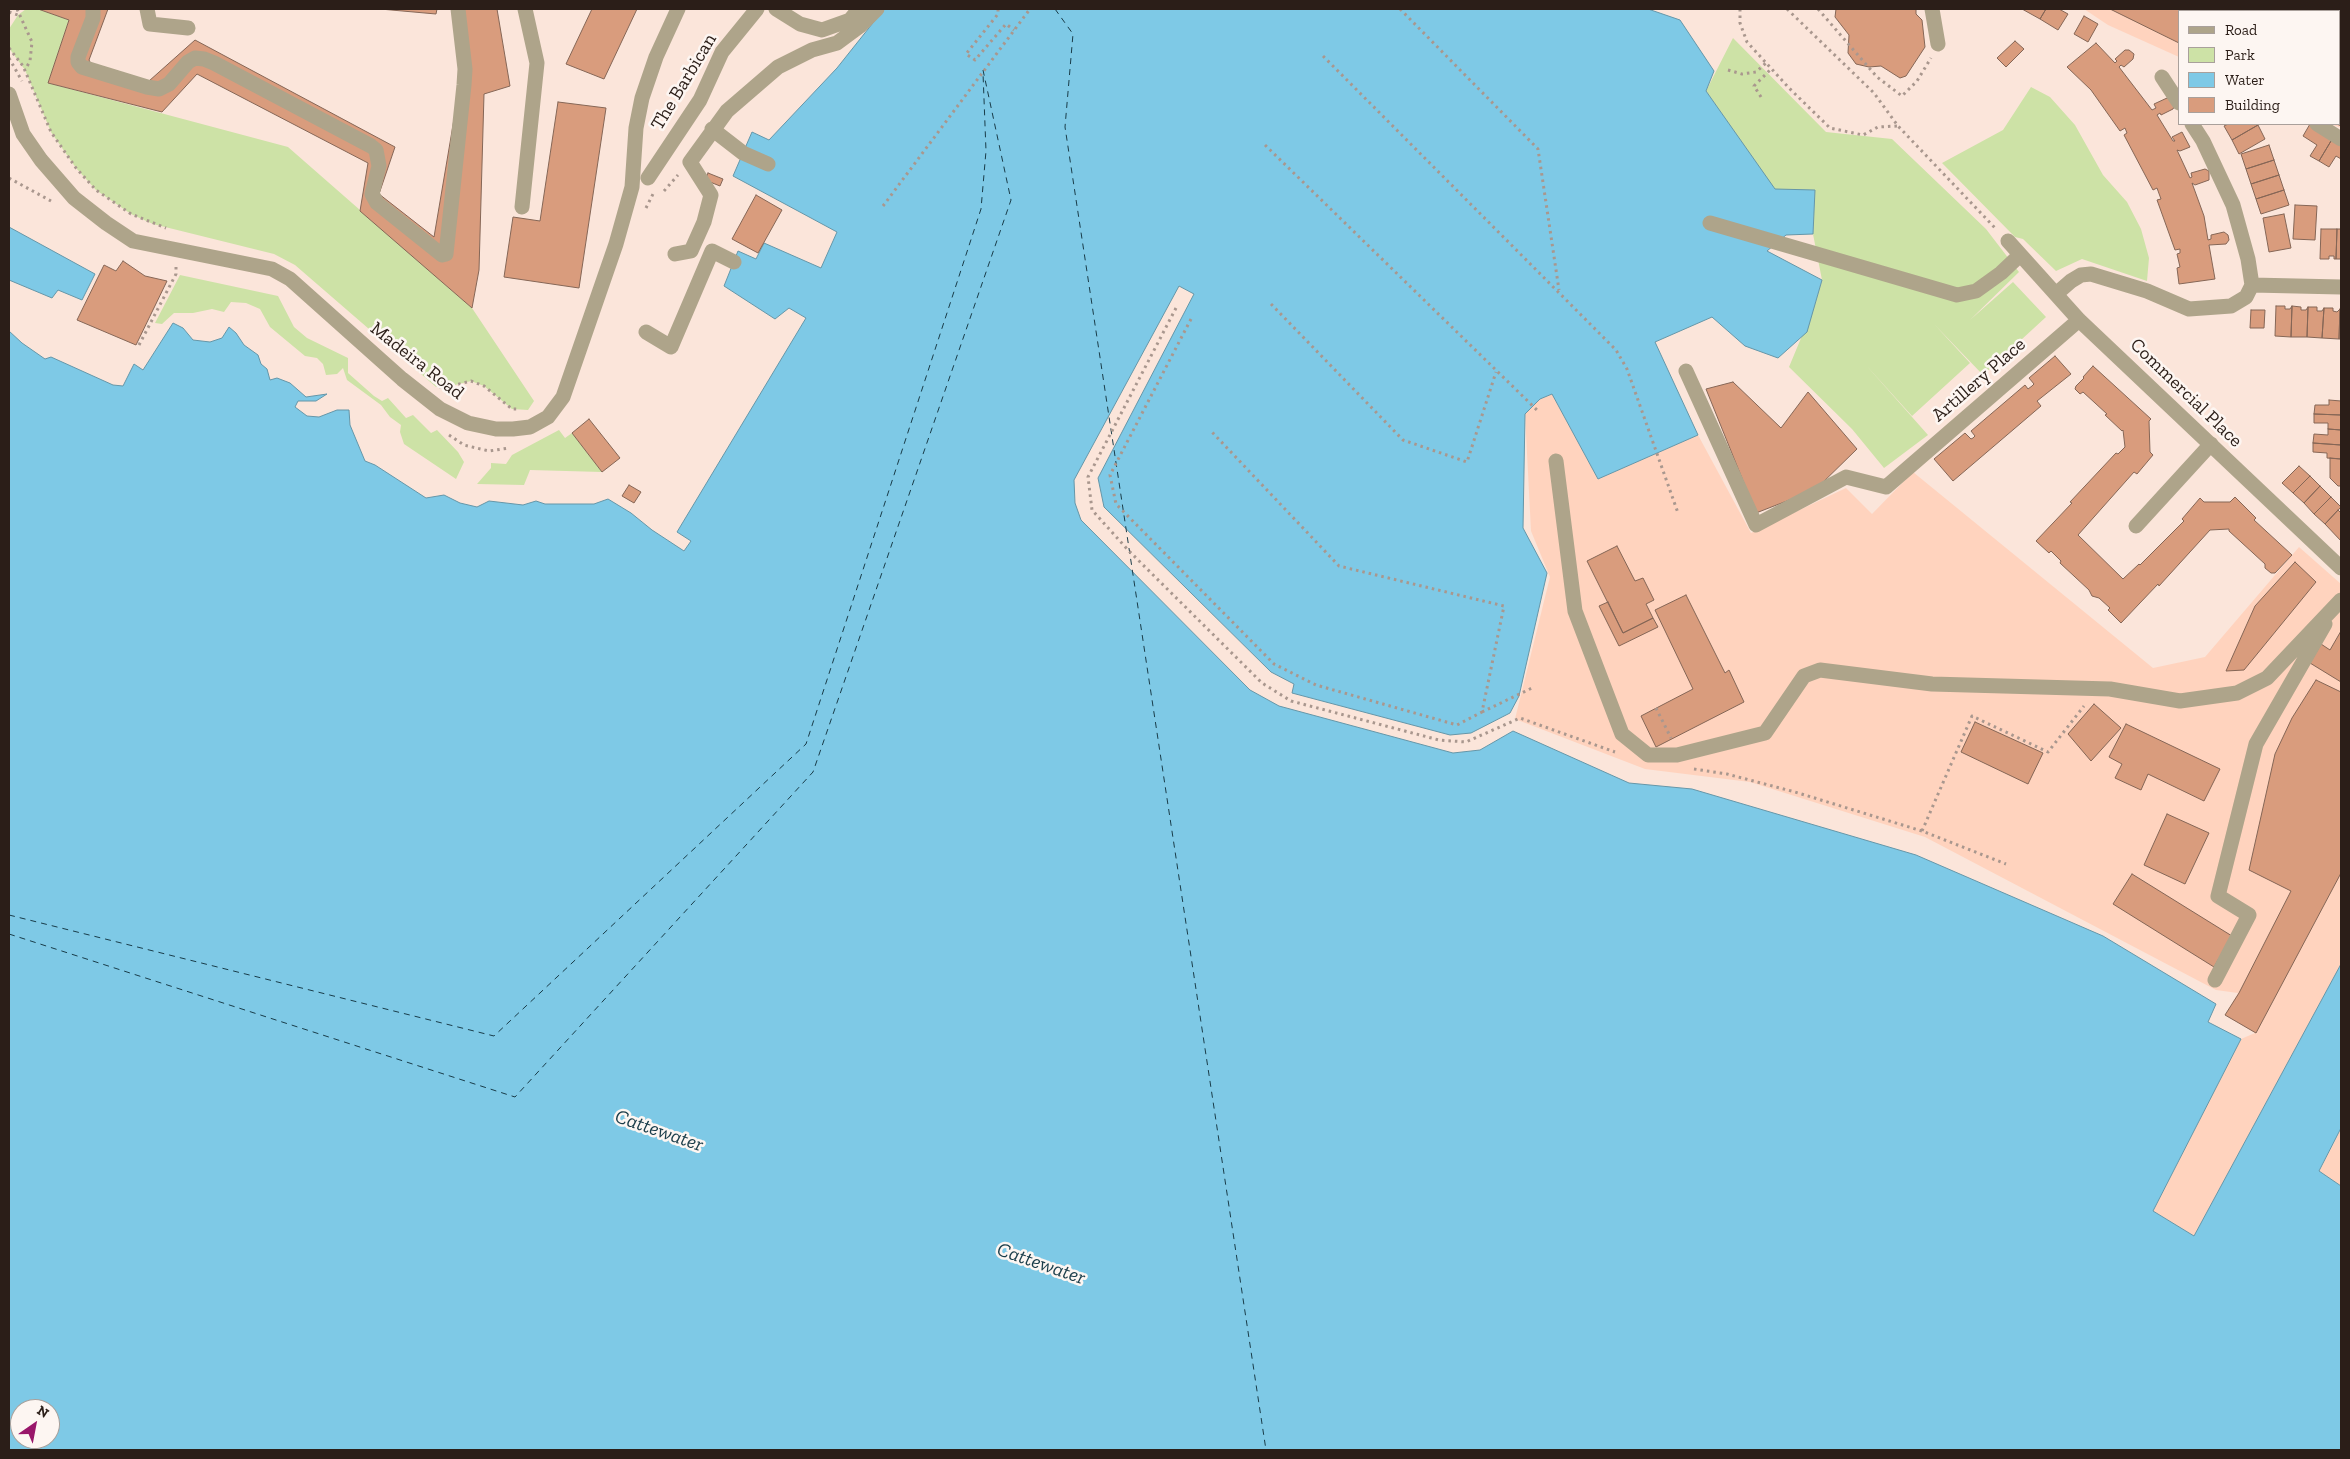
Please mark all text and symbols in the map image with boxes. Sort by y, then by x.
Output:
legend [2178,10,2340,125]
text: Road [2225,21,2257,39]
street label: The Barbican [646,30,722,134]
text: Park [2225,46,2255,64]
text: Water [2225,71,2265,89]
text: Building [2225,96,2280,114]
street label: Madeira Road [366,317,468,405]
street label: Artillery Place [1928,333,2030,427]
street label: Commercial Place [2125,334,2247,452]
water label: Cattewater [612,1105,706,1157]
water label: Cattewater [994,1238,1088,1290]
north arrow [10,1399,60,1449]
text: N [34,1402,52,1422]

